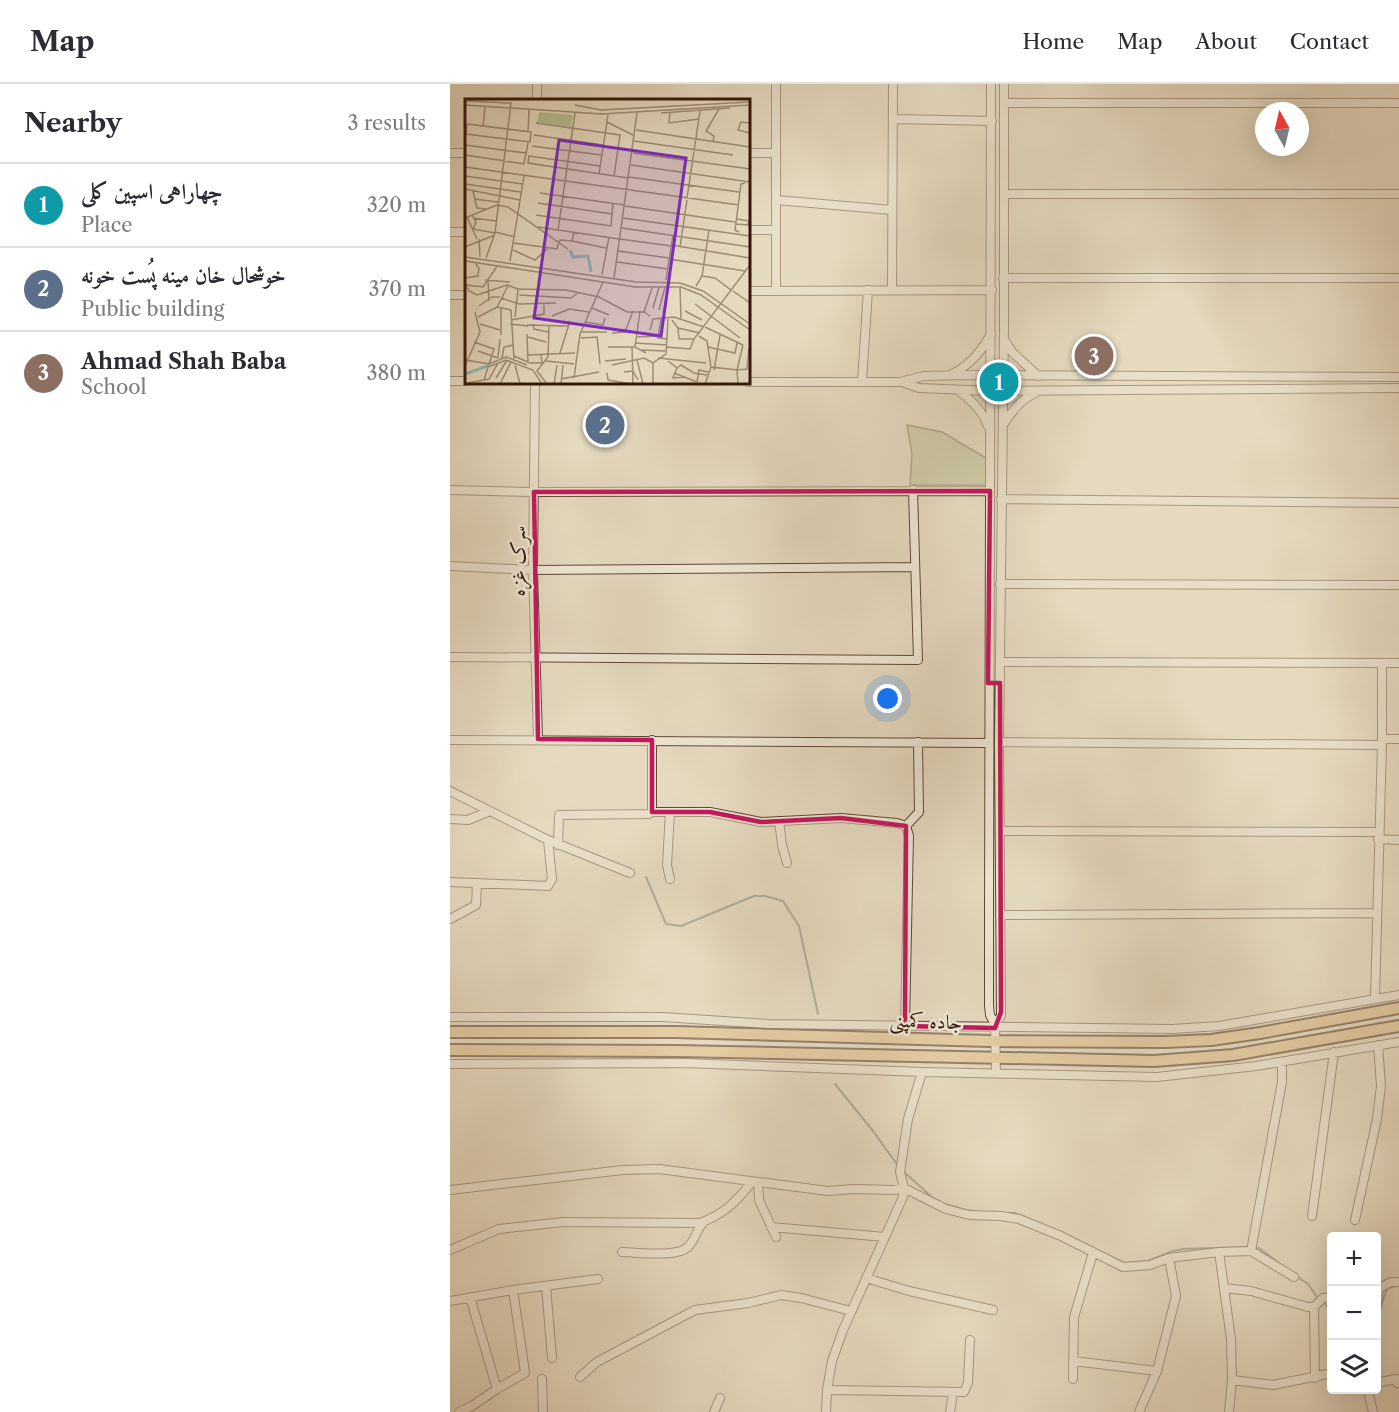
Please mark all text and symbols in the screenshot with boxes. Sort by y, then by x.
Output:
text: Map [30,24,94,58]
text: Home [1023,29,1084,54]
text: Map [1117,29,1162,54]
text: About [1195,29,1257,54]
text: Contact [1290,29,1369,54]
inset map [465,99,750,384]
north arrow [1255,102,1309,156]
text: Nearby [24,107,122,139]
text: 3 results [348,111,426,135]
text: چهاراهی اسپین کلی [81,178,223,205]
text: 1 [39,193,48,217]
text: 320 m [367,193,426,217]
text: Place [81,213,132,237]
text: خوشحال خان مینه پُست خونه [81,262,286,289]
text: 2 [38,277,49,301]
text: 370 m [369,277,426,301]
text: Public building [81,297,224,321]
pin: 3 [1074,334,1114,378]
text: Ahmad Shah Baba [81,348,287,375]
pin: 1 [980,360,1018,404]
text: 3 [38,361,49,385]
text: 380 m [367,361,426,385]
text: School [81,375,146,399]
pin: 2 [586,402,624,448]
street label: سرک غزه [506,526,532,596]
your location [873,684,902,713]
street label: جاده کمپنی [889,1008,963,1037]
map controls [1327,1232,1381,1394]
button: + [1327,1232,1381,1286]
button: − [1327,1286,1381,1340]
button: layers [1327,1340,1381,1394]

